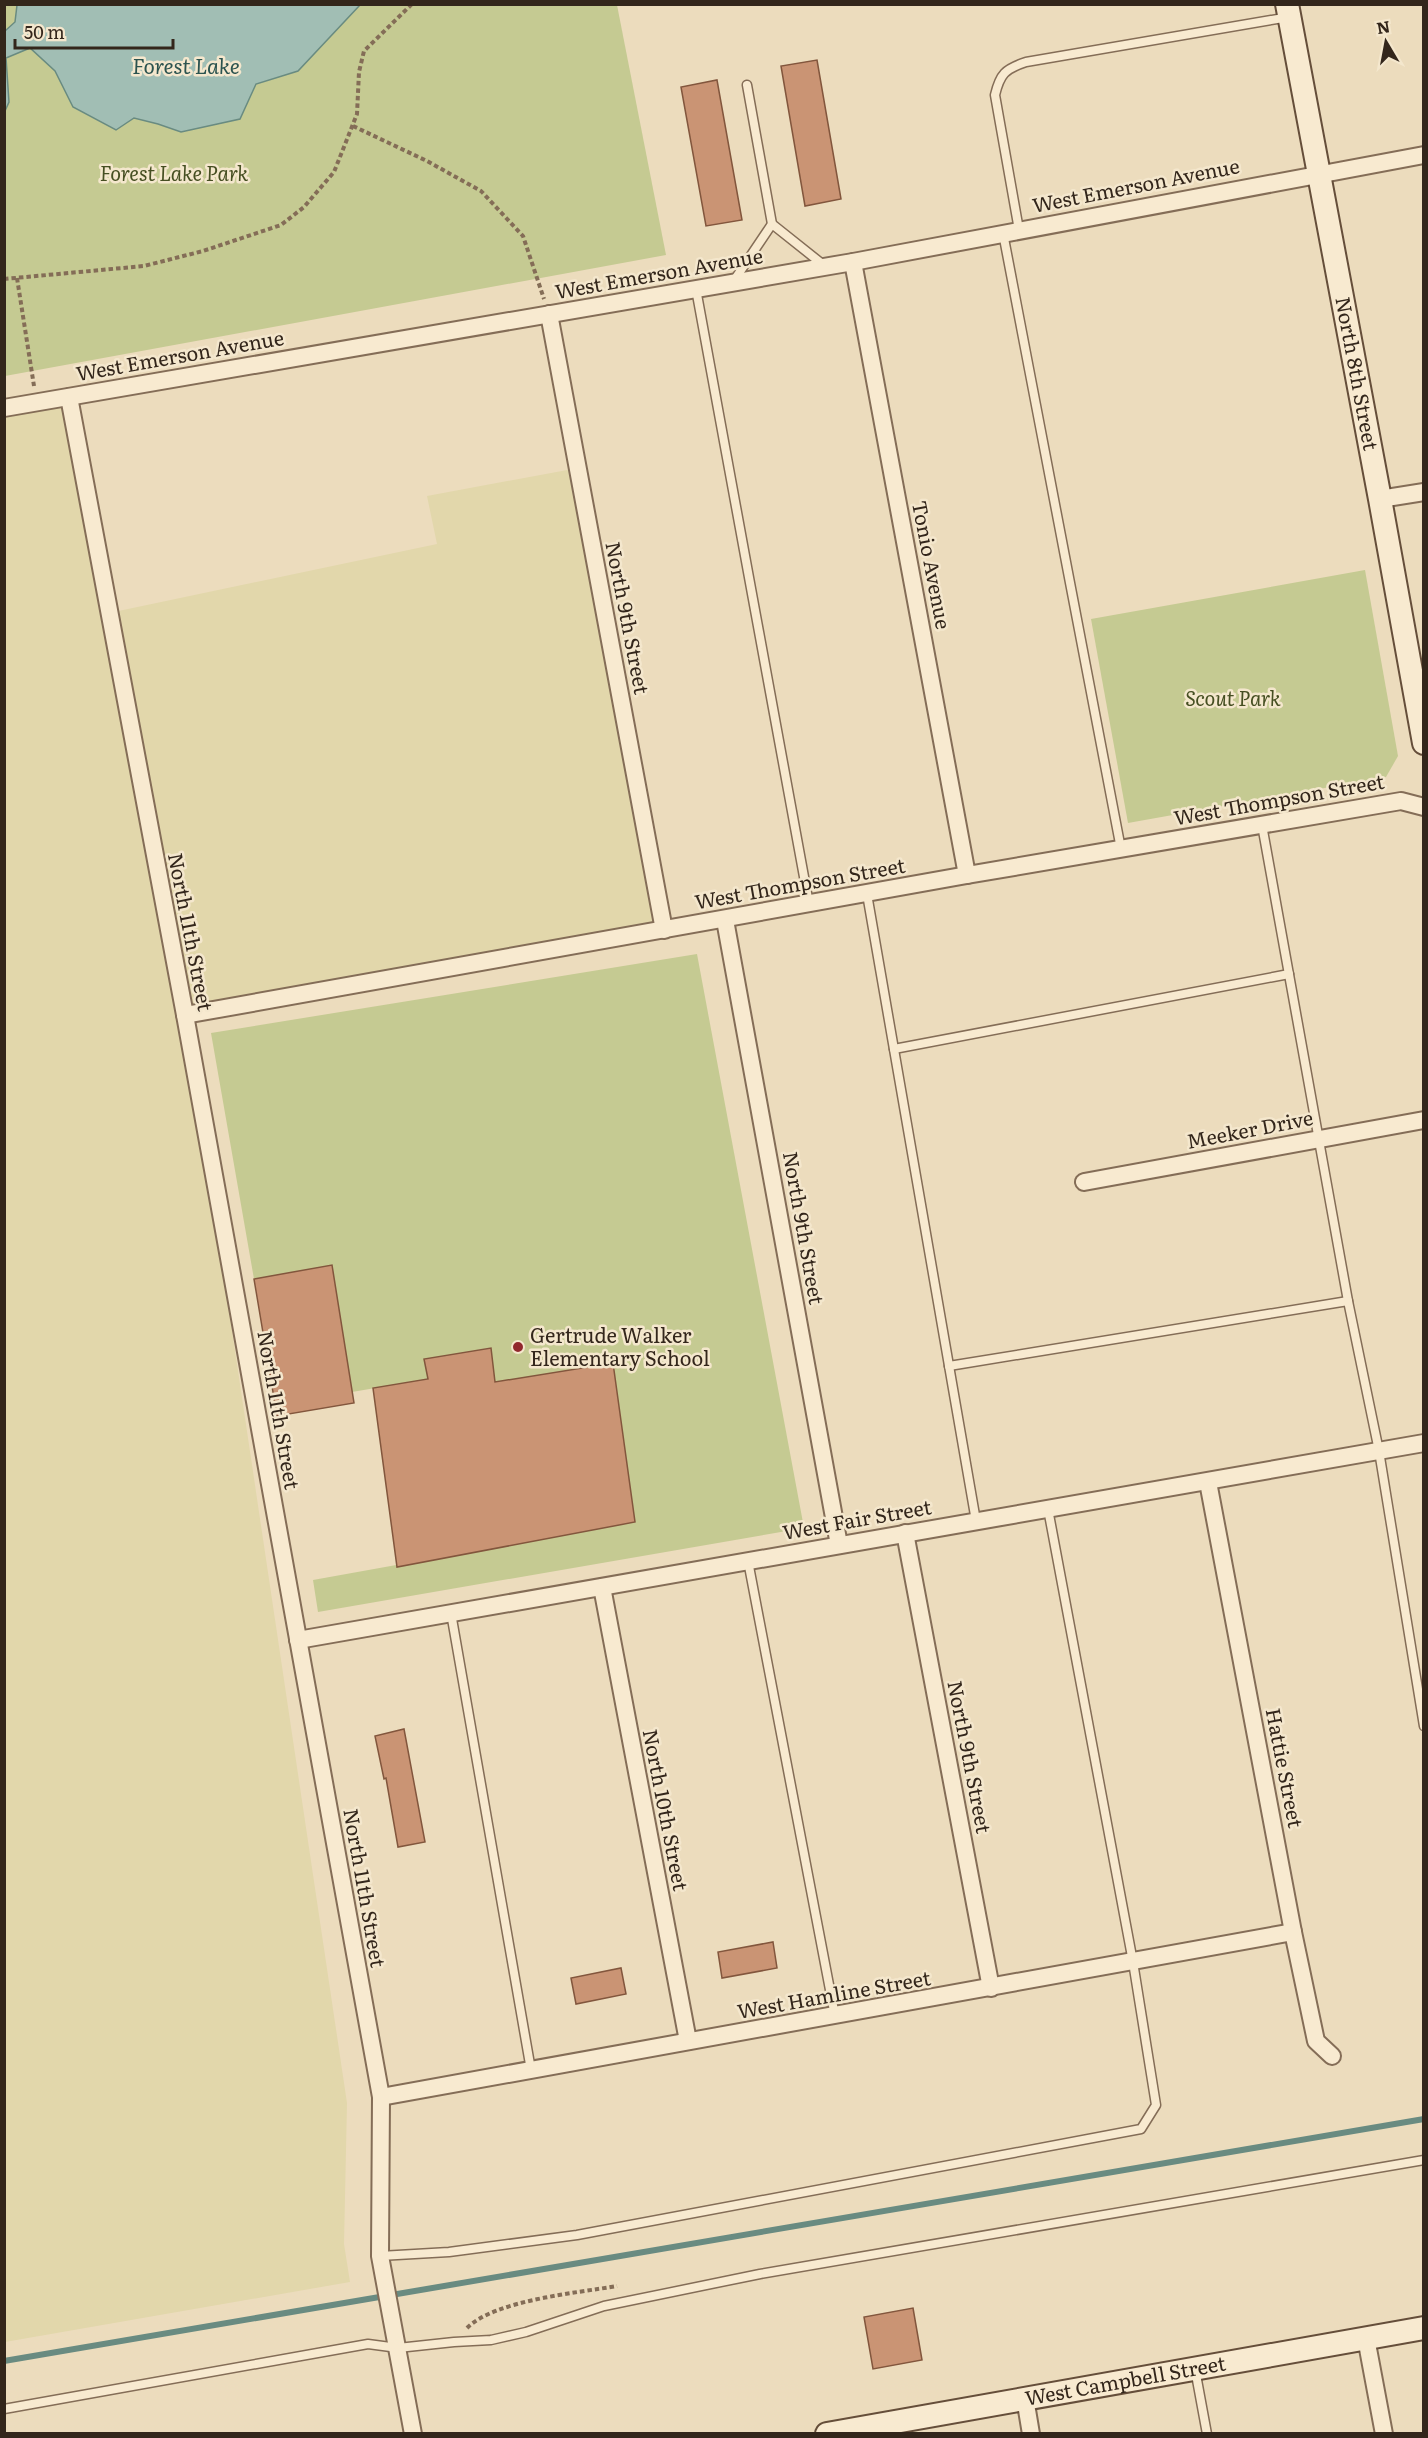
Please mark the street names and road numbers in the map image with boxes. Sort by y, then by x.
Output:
street label: West Emerson Avenue [1029,149,1242,219]
street label: West Emerson Avenue [552,239,765,305]
street label: North 8th Street [1329,294,1388,452]
street label: West Emerson Avenue [73,321,286,387]
street label: Tonio Avenue [906,498,960,632]
street label: North 9th Street [599,539,658,697]
street label: West Thompson Street [1171,765,1386,831]
street label: West Thompson Street [692,849,907,915]
street label: North 11th Street [162,850,222,1013]
street label: Meeker Drive [1184,1101,1315,1155]
street label: North 9th Street [777,1149,833,1307]
street label: North 11th Street [251,1328,309,1491]
street label: West Fair Street [780,1490,933,1546]
street label: North 9th Street [941,1678,1000,1836]
street label: Hattie Street [1260,1705,1312,1830]
street label: North 10th Street [637,1726,697,1893]
street label: North 11th Street [337,1806,395,1969]
street label: West Hamline Street [735,1961,933,2025]
street label: West Campbell Street [1022,2347,1228,2412]

